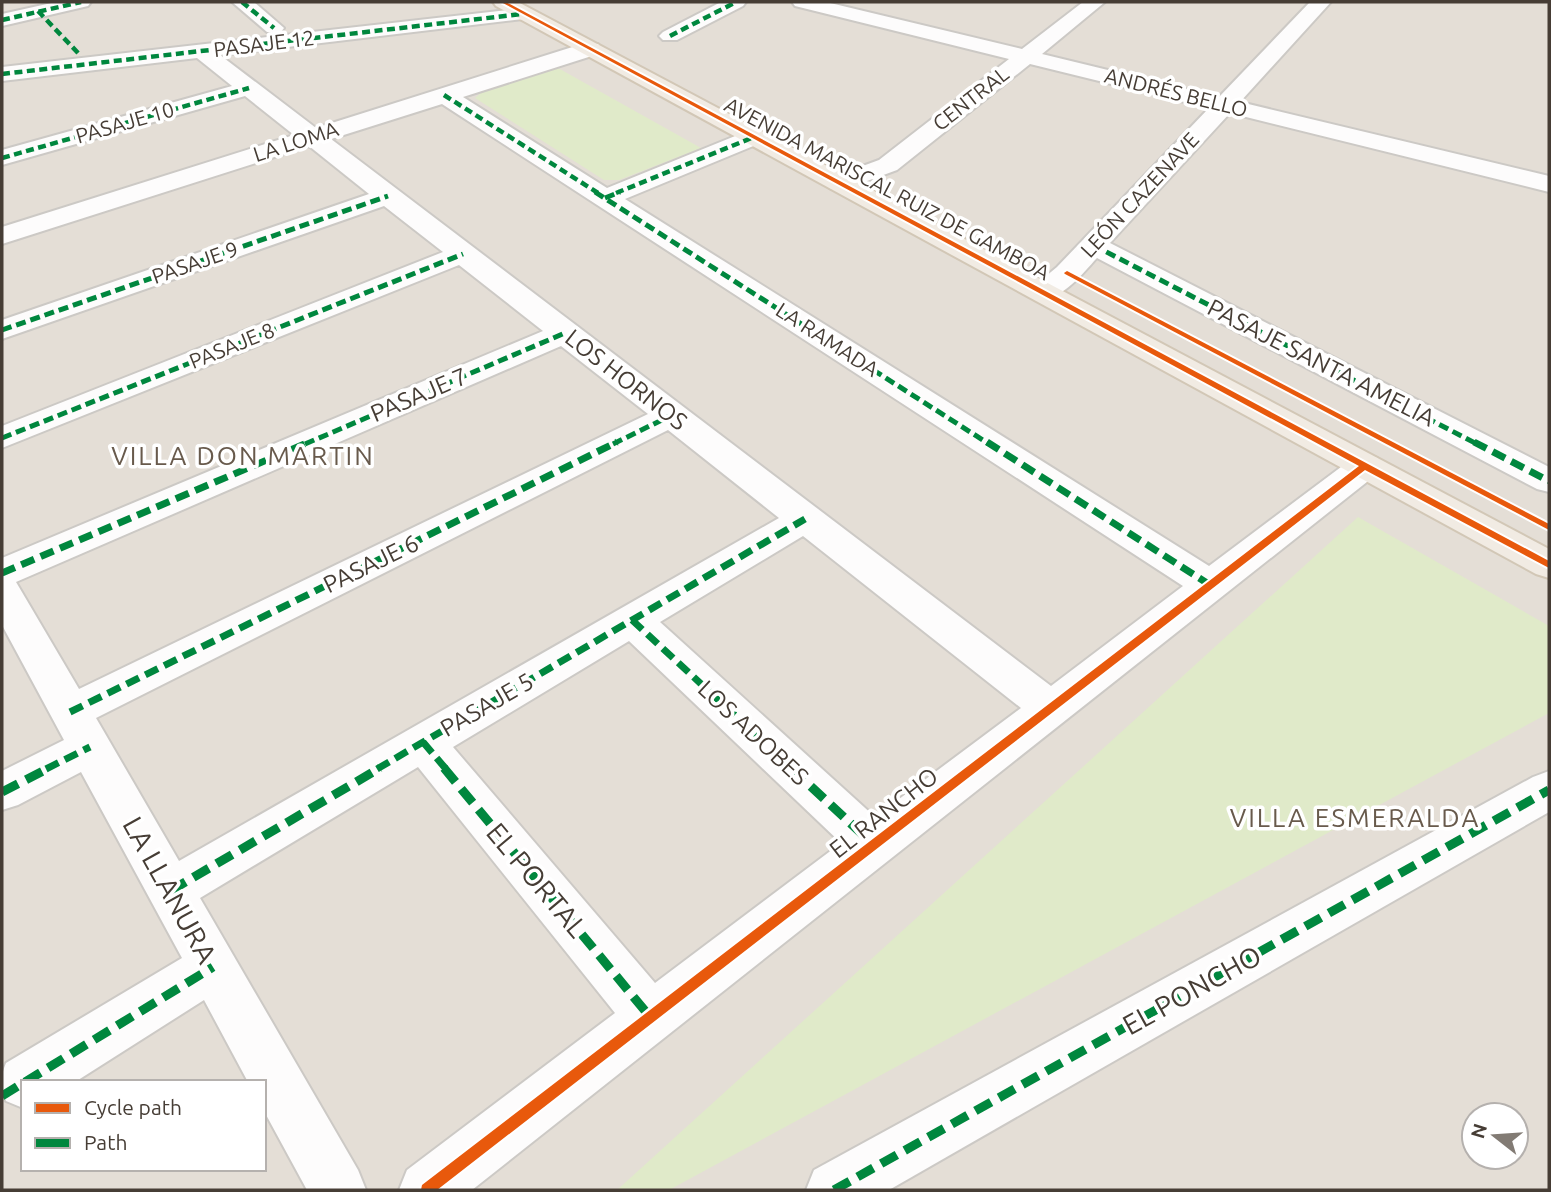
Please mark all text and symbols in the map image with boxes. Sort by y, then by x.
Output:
street label: PASAJE 12 [212,25,316,61]
street label: CENTRAL [928,61,1013,135]
street label: ANDRÉS BELLO [1102,63,1250,121]
street label: AVENIDA MARISCAL RUIZ DE GAMBOA [721,92,1054,285]
street label: PASAJE 10 [73,97,177,148]
street label: LA LOMA [250,116,342,166]
street label: LEÓN CAZENAVE [1075,127,1203,262]
street label: PASAJE 9 [148,236,241,288]
street label: PASAJE SANTA AMELIA [1203,293,1440,432]
street label: LA RAMADA [772,297,884,381]
street label: PASAJE 8 [186,317,278,373]
street label: LOS HORNOS [560,324,692,435]
street label: PASAJE 7 [366,362,471,427]
district label: VILLA DON MARTIN [111,441,375,470]
street label: PASAJE 6 [319,529,423,598]
street label: PASAJE 5 [436,667,538,742]
street label: LOS ADOBES [693,675,814,790]
street label: EL RANCHO [824,762,943,863]
district label: VILLA ESMERALDA [1230,803,1480,832]
street label: LA LLANURA [117,811,223,968]
street label: EL PORTAL [481,817,594,943]
street label: EL PONCHO [1117,939,1266,1040]
legend [21,1080,266,1171]
text: Cycle path [84,1095,182,1119]
north arrow [1460,1101,1530,1171]
text: N [1466,1121,1491,1141]
text: Path [84,1130,127,1154]

